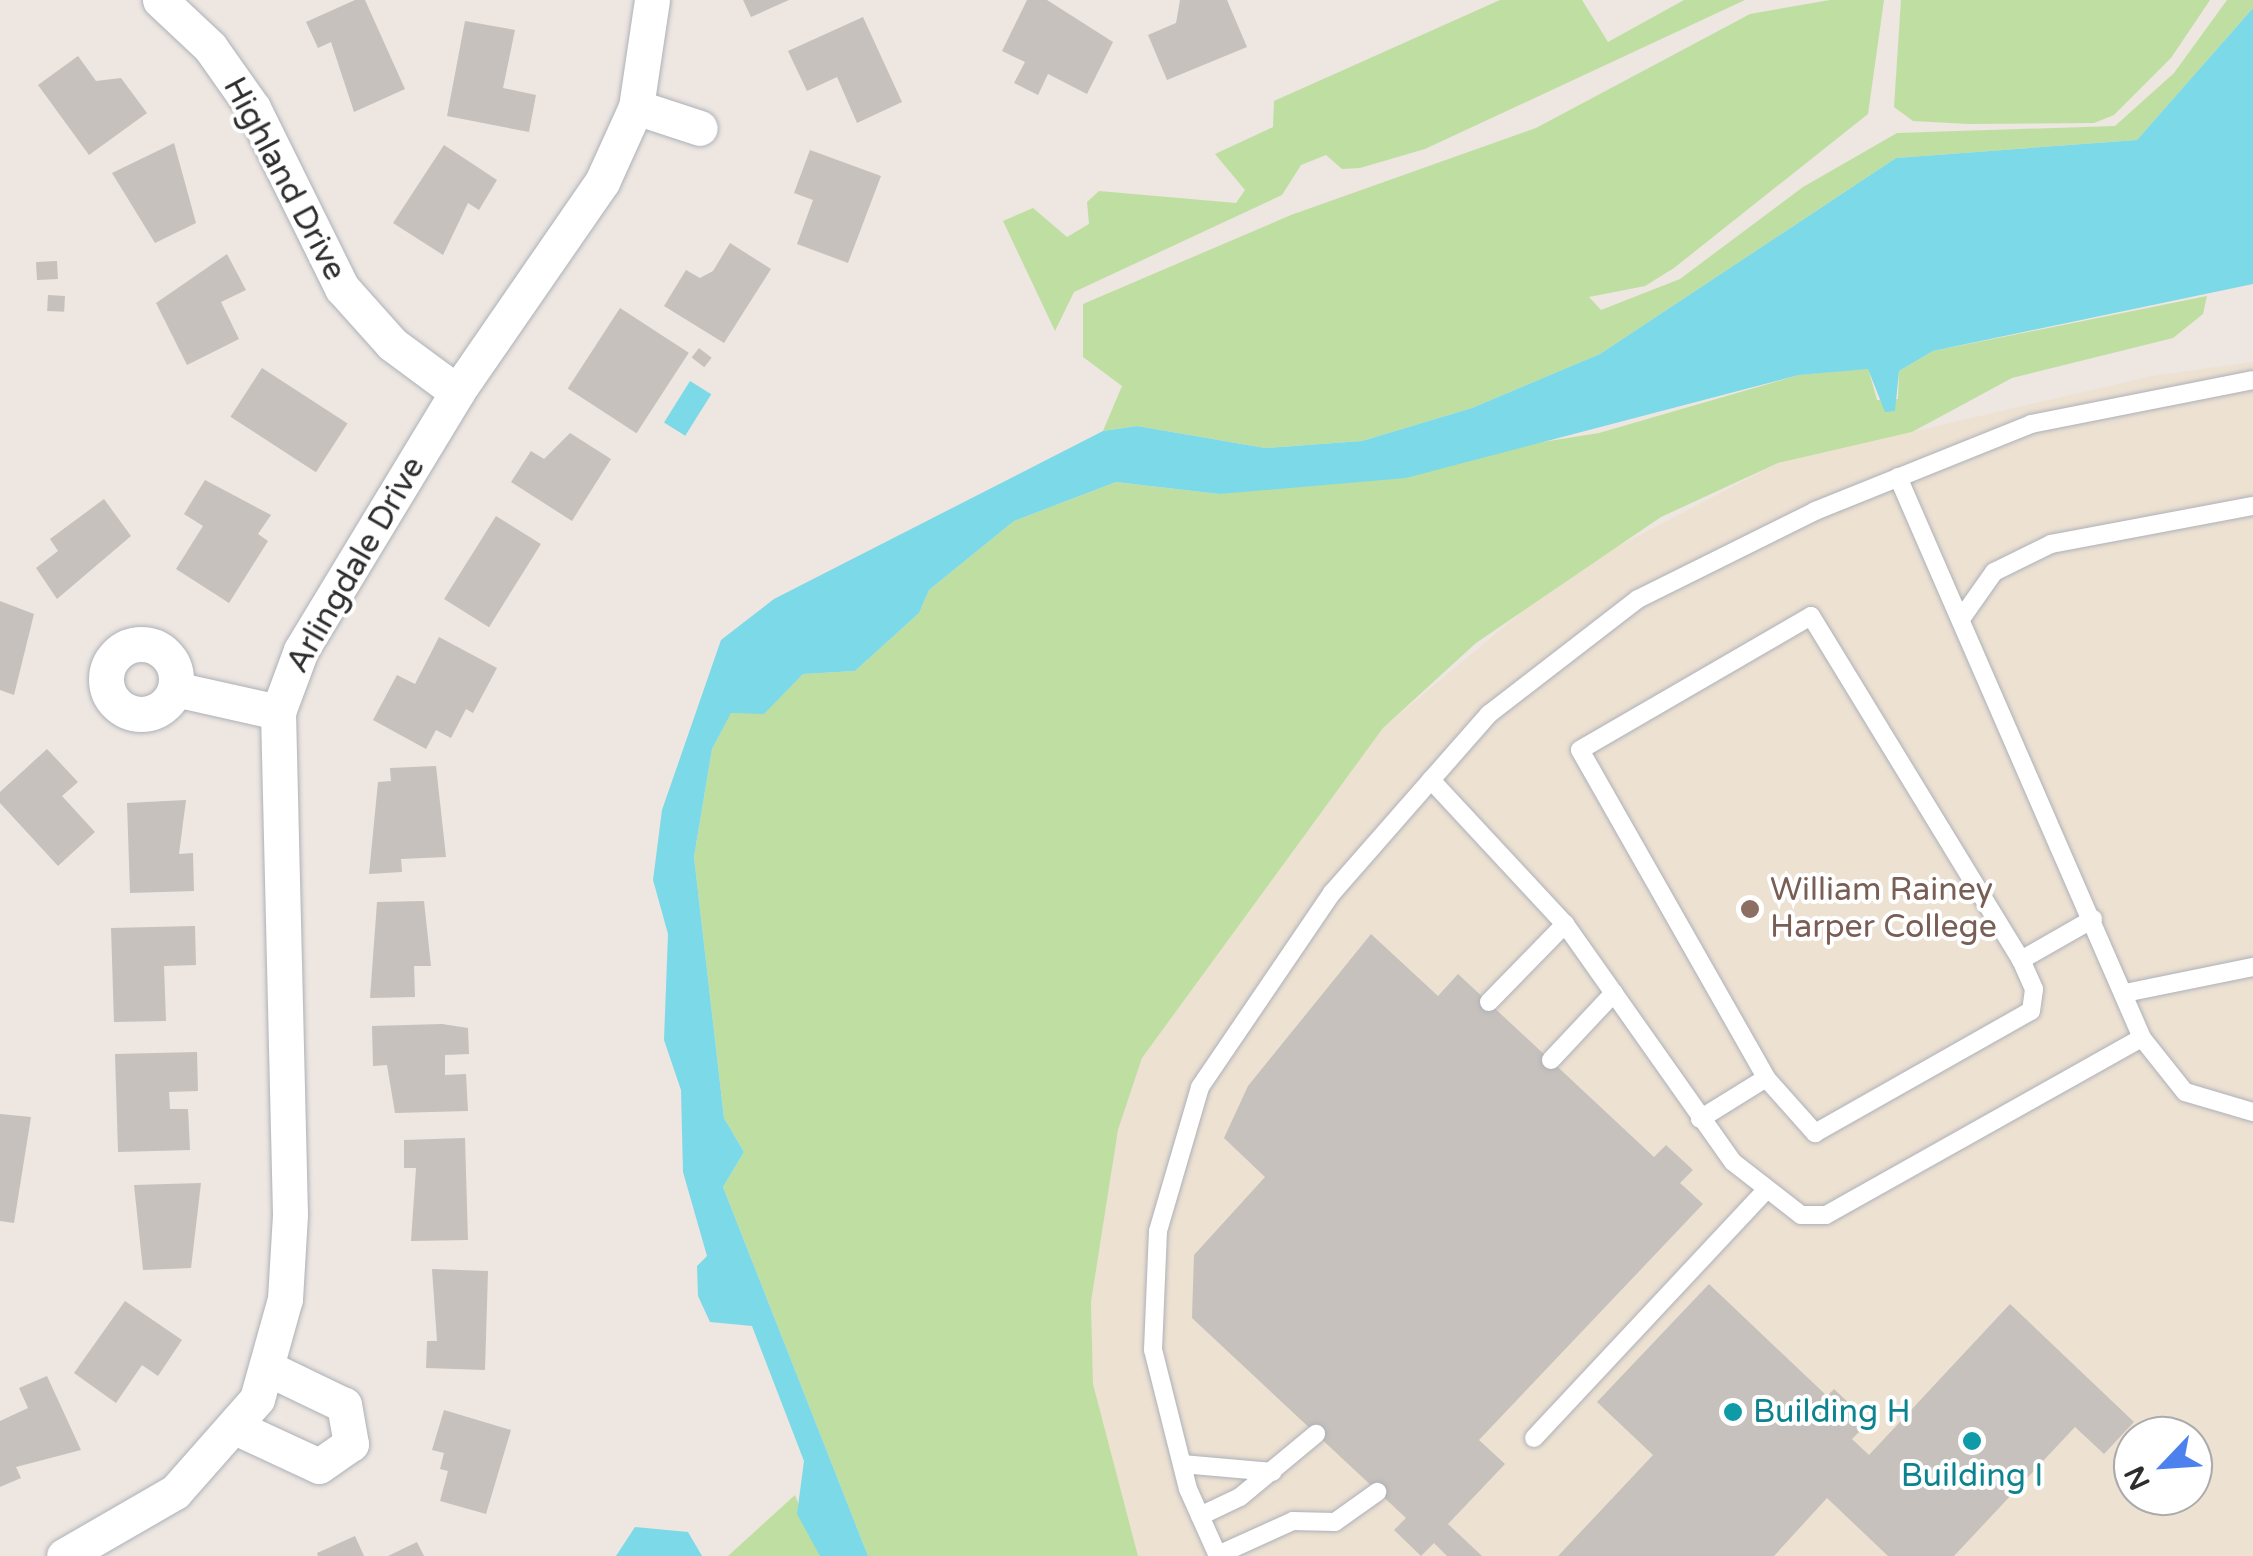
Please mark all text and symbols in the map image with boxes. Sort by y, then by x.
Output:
street label: Highland Drive [214,71,354,287]
street label: Arlingdale Drive [279,450,433,680]
place label: William Rainey Harper College [1770,872,1997,947]
marker: William Rainey Harper College [1739,898,1761,920]
place label: Building H [1753,1393,1911,1431]
marker: Building H [1722,1401,1744,1423]
north arrow [2113,1416,2213,1516]
marker: Building I [1961,1430,1983,1452]
place label: Building I [1901,1457,2043,1495]
text: N [2117,1460,2158,1495]

